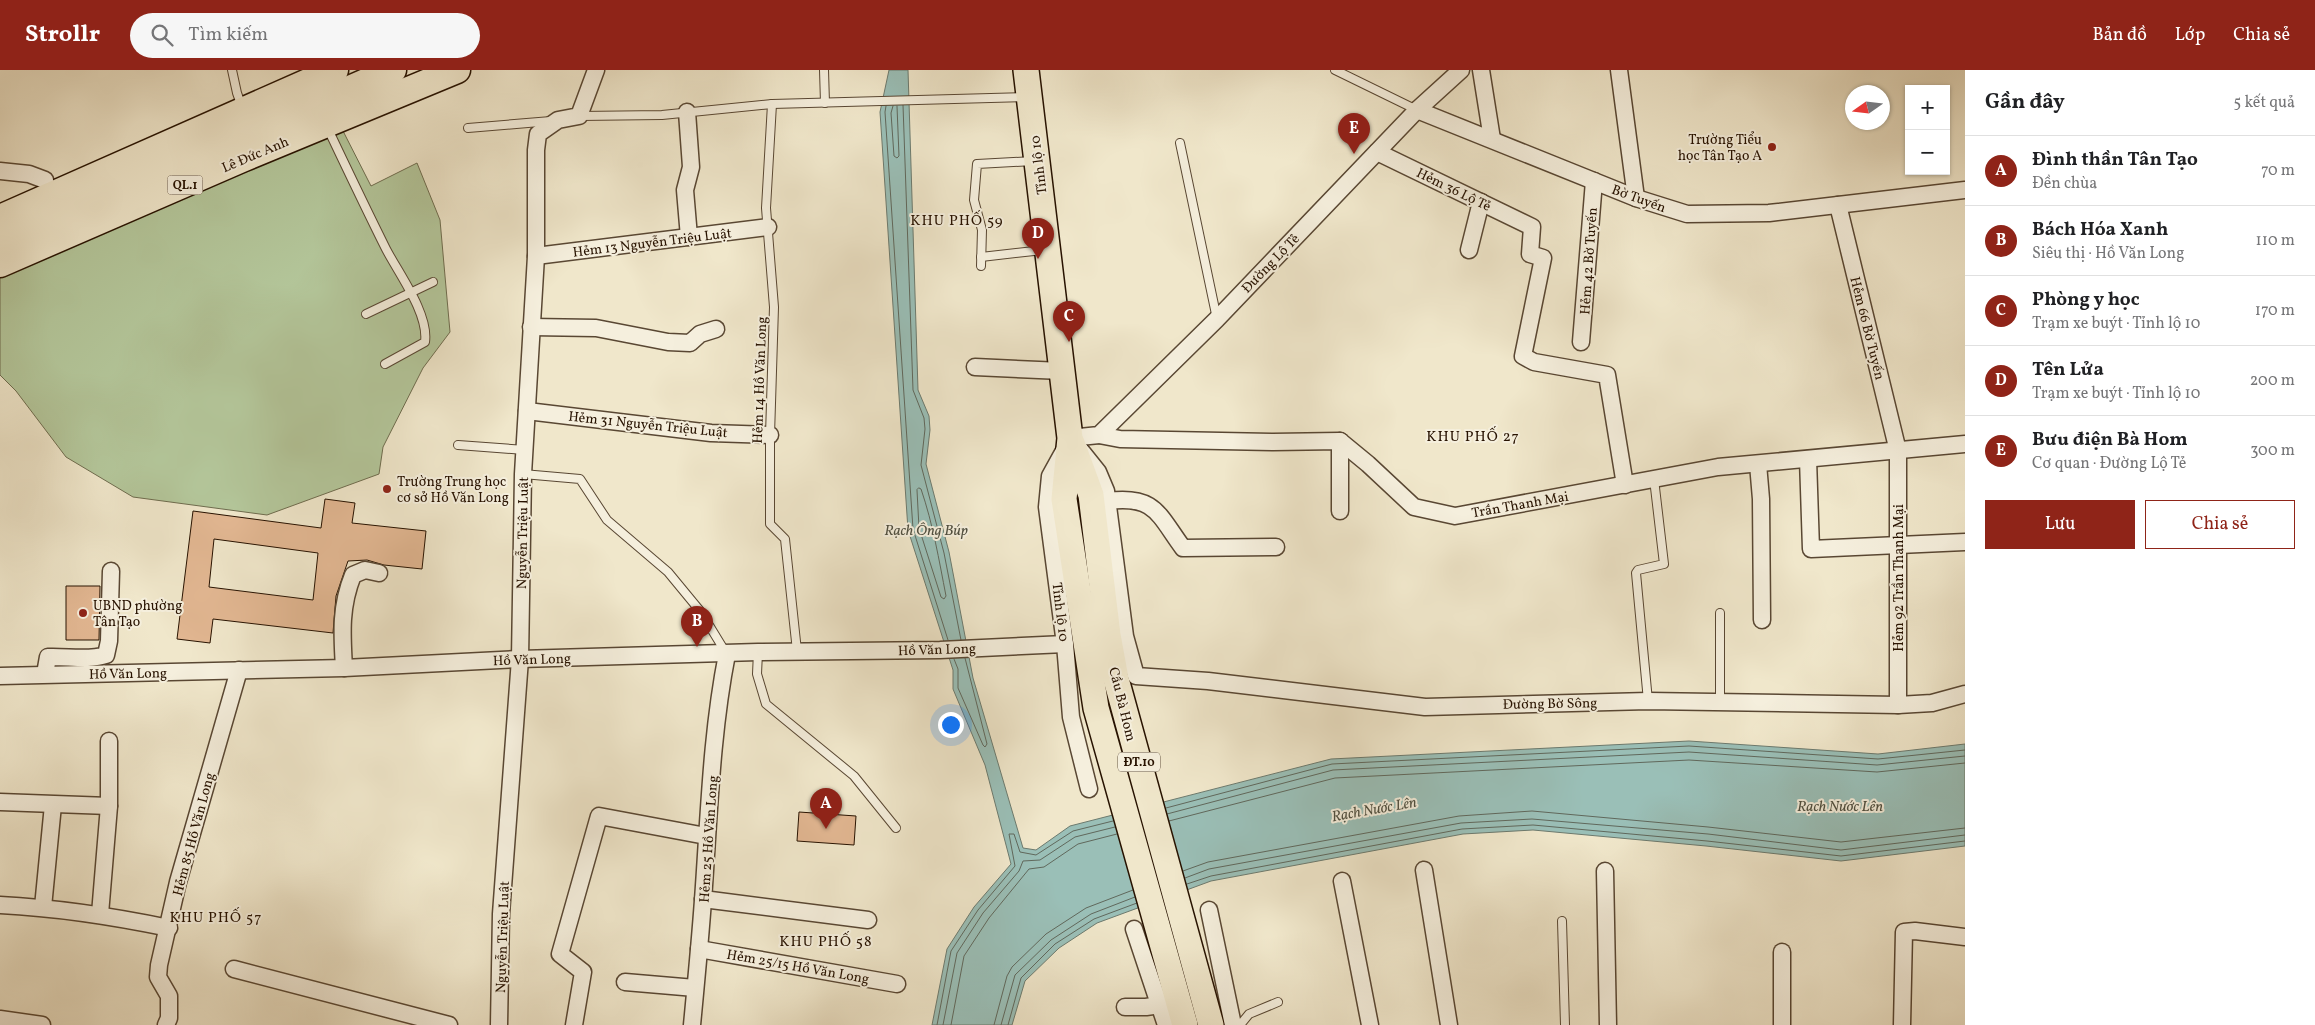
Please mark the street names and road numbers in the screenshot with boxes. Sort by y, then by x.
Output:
street label: Lê Đức Anh [219,133,292,178]
street label: Tỉnh lộ 10 [1026,134,1053,196]
street label: Hẻm 36 Lộ Tẻ [1413,164,1494,217]
road number: QL.1 [168,176,202,194]
street label: Bờ Tuyến [1609,181,1668,218]
street label: Hẻm 42 Bờ Tuyến [1576,207,1603,315]
street label: Hẻm 13 Nguyễn Triệu Luật [572,224,733,263]
street label: Đường Lộ Tẻ [1238,230,1305,298]
street label: Hẻm 66 Bờ Tuyến [1845,275,1889,382]
street label: Hẻm 14 Hồ Văn Long [749,316,772,444]
street label: Hẻm 31 Nguyễn Triệu Luật [567,408,729,443]
street label: Nguyễn Triệu Luật [513,477,534,589]
street label: Trần Thanh Mại [1470,488,1570,523]
street label: Hẻm 92 Trần Thanh Mại [1890,504,1909,652]
street label: Tỉnh lộ 10 [1046,581,1073,643]
street label: Hồ Văn Long [898,640,976,661]
street label: Hồ Văn Long [493,650,571,671]
street label: Hồ Văn Long [89,664,167,685]
street label: Cầu Bà Hom [1103,665,1140,743]
street label: Đường Bờ Sông [1503,694,1598,715]
road number: ĐT.10 [1118,752,1160,772]
street label: Hẻm 85 Hồ Văn Long [169,771,220,898]
street label: Hẻm 25 Hồ Văn Long [696,775,723,903]
street label: Nguyễn Triệu Luật [492,881,515,993]
street label: Hẻm 25/15 Hồ Văn Long [725,946,871,989]

